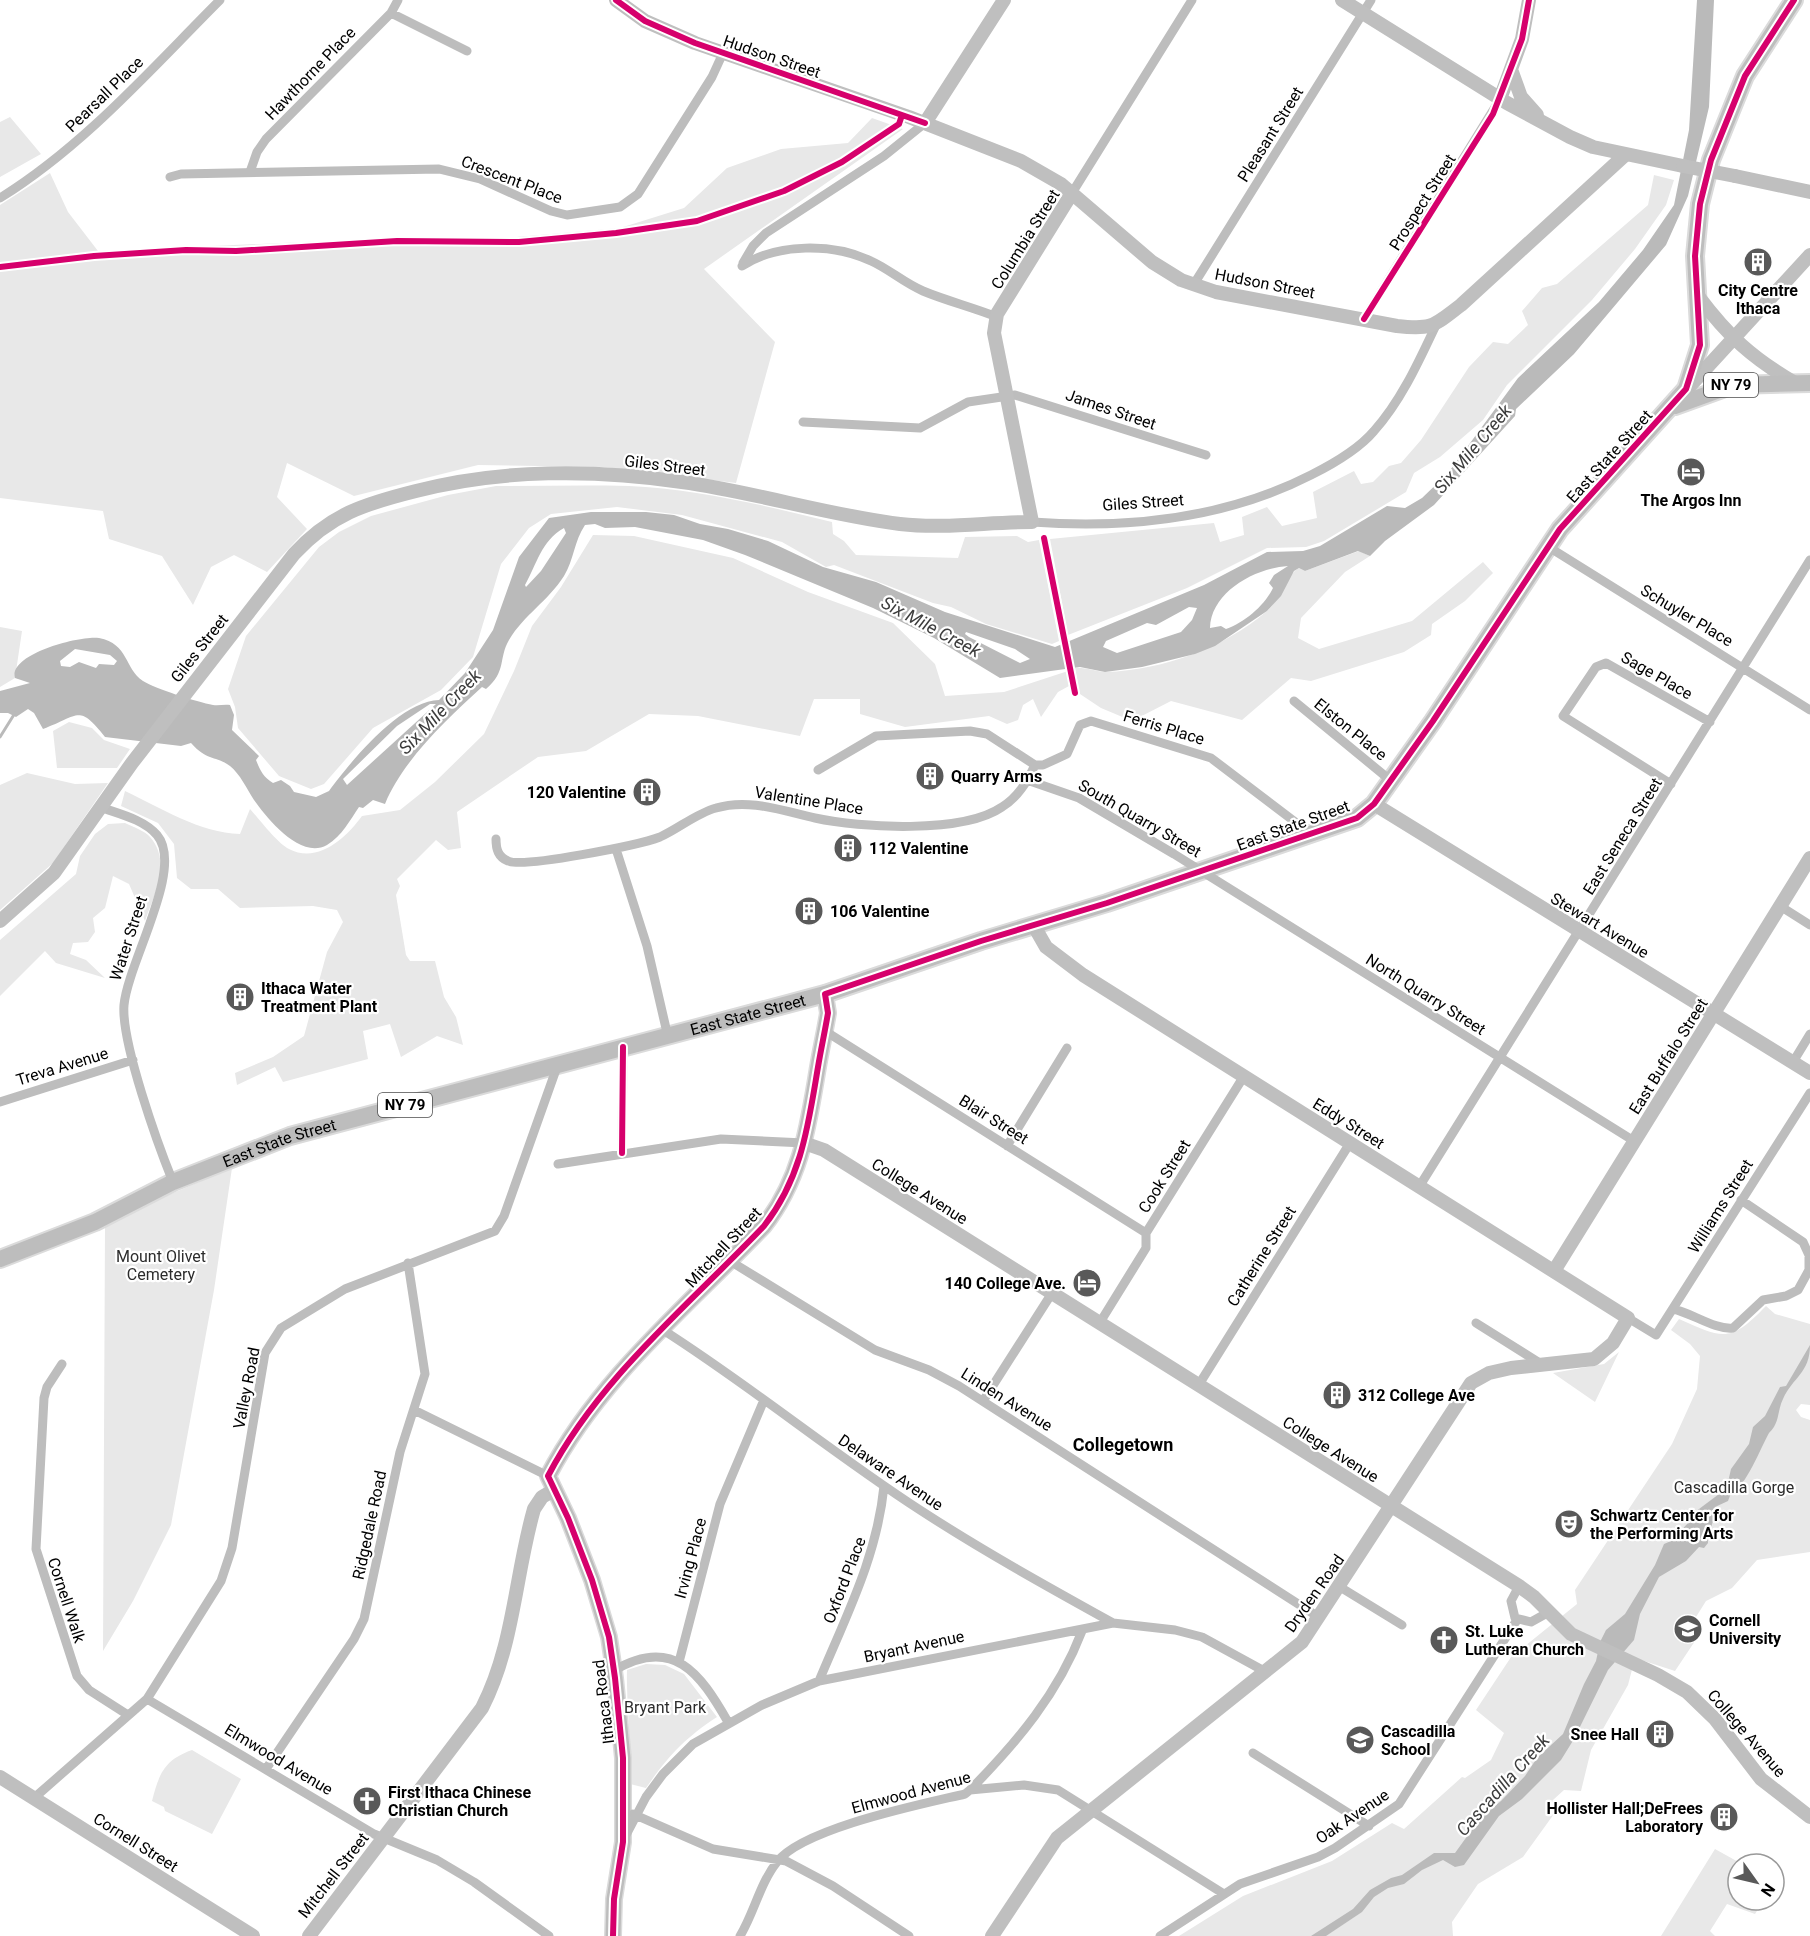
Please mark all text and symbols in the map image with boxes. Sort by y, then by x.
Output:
street label: Hawthorne Place [261,23,359,124]
street label: Hudson Street [721,31,823,82]
street label: Pearsall Place [61,52,147,136]
street label: Pleasant Street [1234,83,1307,185]
street label: Crescent Place [459,151,565,207]
street label: Prospect Street [1385,151,1460,254]
street label: Columbia Street [987,186,1064,293]
building icon: City Centre Ithaca [1742,246,1774,278]
street label: Hudson Street [1213,264,1317,303]
place label: City Centre Ithaca [1718,281,1798,318]
road number: NY 79 [1704,373,1758,397]
street label: James Street [1063,385,1159,434]
water label: Six Mile Creek [1429,399,1517,497]
street label: East State Street [1563,406,1656,507]
street label: Giles Street [623,451,707,480]
hotel icon: The Argos Inn [1675,456,1707,488]
street label: Giles Street [1102,490,1184,515]
place label: The Argos Inn [1641,491,1742,510]
street label: Schuyler Place [1637,580,1736,650]
water label: Six Mile Creek [878,592,986,662]
street label: Giles Street [167,610,232,686]
street label: Sage Place [1618,647,1696,703]
water label: Six Mile Creek [394,664,486,758]
street label: Elston Place [1311,694,1391,764]
street label: Ferris Place [1121,706,1207,749]
building icon: Quarry Arms [914,760,946,792]
place label: Quarry Arms [951,767,1042,786]
street label: East Seneca Street [1579,774,1666,898]
building icon: 120 Valentine [631,776,663,808]
street label: South Quarry Street [1075,776,1205,861]
place label: 120 Valentine [527,783,626,802]
street label: Valentine Place [753,783,865,818]
street label: East State Street [1234,796,1352,855]
building icon: 112 Valentine [832,832,864,864]
place label: 112 Valentine [869,839,969,858]
street label: Stewart Avenue [1547,889,1652,962]
street label: Water Street [106,893,151,983]
building icon: 106 Valentine [793,895,825,927]
place label: 106 Valentine [830,902,930,921]
street label: North Quarry Street [1362,950,1489,1039]
place label: Ithaca Water Treatment Plant [261,979,378,1016]
building icon: Ithaca Water Treatment Plant [224,981,256,1013]
street label: East State Street [688,991,808,1039]
street label: East Buffalo Street [1625,995,1712,1118]
street label: Treva Avenue [14,1043,110,1089]
street label: Blair Street [956,1091,1032,1148]
road number: NY 79 [378,1093,432,1117]
street label: Eddy Street [1309,1094,1388,1153]
street label: East State Street [220,1115,338,1172]
street label: Cook Street [1134,1136,1194,1216]
street label: College Avenue [868,1154,971,1229]
street label: Williams Street [1684,1156,1757,1257]
street label: Mitchell Street [681,1203,765,1291]
street label: Catherine Street [1223,1203,1300,1310]
park label: Mount Olivet Cemetery [116,1247,206,1284]
hotel icon: 140 College Ave. [1071,1267,1103,1299]
place label: 140 College Ave. [944,1274,1066,1293]
street label: Valley Road [229,1346,264,1431]
street label: Linden Avenue [958,1364,1056,1435]
building icon: 312 College Ave [1321,1379,1353,1411]
place label: 312 College Ave [1358,1386,1475,1405]
street label: College Avenue [1279,1412,1382,1487]
street label: Delaware Avenue [835,1430,947,1515]
district label: Collegetown [1073,1434,1173,1455]
street label: Ridgedale Road [349,1469,390,1581]
park label: Cascadilla Gorge [1674,1478,1794,1497]
place label: Schwartz Center for the Performing Arts [1590,1506,1734,1543]
theatre icon: Schwartz Center for the Performing Arts [1553,1508,1585,1540]
street label: Irving Place [671,1516,710,1601]
street label: Oxford Place [819,1534,870,1626]
street label: Dryden Road [1281,1551,1348,1636]
street label: Cornell Walk [44,1555,90,1646]
place label: Cornell University [1709,1611,1782,1648]
school or university icon: Cornell University [1672,1613,1704,1645]
place label: St. Luke Lutheran Church [1465,1622,1584,1659]
church icon: St. Luke Lutheran Church [1428,1624,1460,1656]
street label: Bryant Avenue [862,1627,966,1666]
street label: Ithaca Road [589,1659,618,1745]
street label: College Avenue [1704,1686,1790,1781]
park label: Bryant Park [624,1698,707,1717]
building icon: Snee Hall [1644,1718,1676,1750]
street label: Elmwood Avenue [221,1720,336,1799]
place label: Cascadilla School [1381,1722,1456,1759]
school or university icon: Cascadilla School [1344,1724,1376,1756]
place label: Snee Hall [1571,1725,1639,1744]
water label: Cascadilla Creek [1451,1729,1555,1840]
street label: Elmwood Avenue [849,1767,973,1818]
place label: First Ithaca Chinese Christian Church [388,1783,531,1820]
church icon: First Ithaca Chinese Christian Church [351,1785,383,1817]
street label: Oak Avenue [1312,1785,1392,1848]
place label: Hollister Hall;DeFrees Laboratory [1546,1799,1704,1836]
building icon: Hollister Hall;DeFrees Laboratory [1708,1801,1740,1833]
street label: Cornell Street [90,1809,182,1876]
street label: Mitchell Street [294,1829,373,1922]
north arrow [1726,1852,1786,1912]
text: N [1757,1880,1779,1900]

